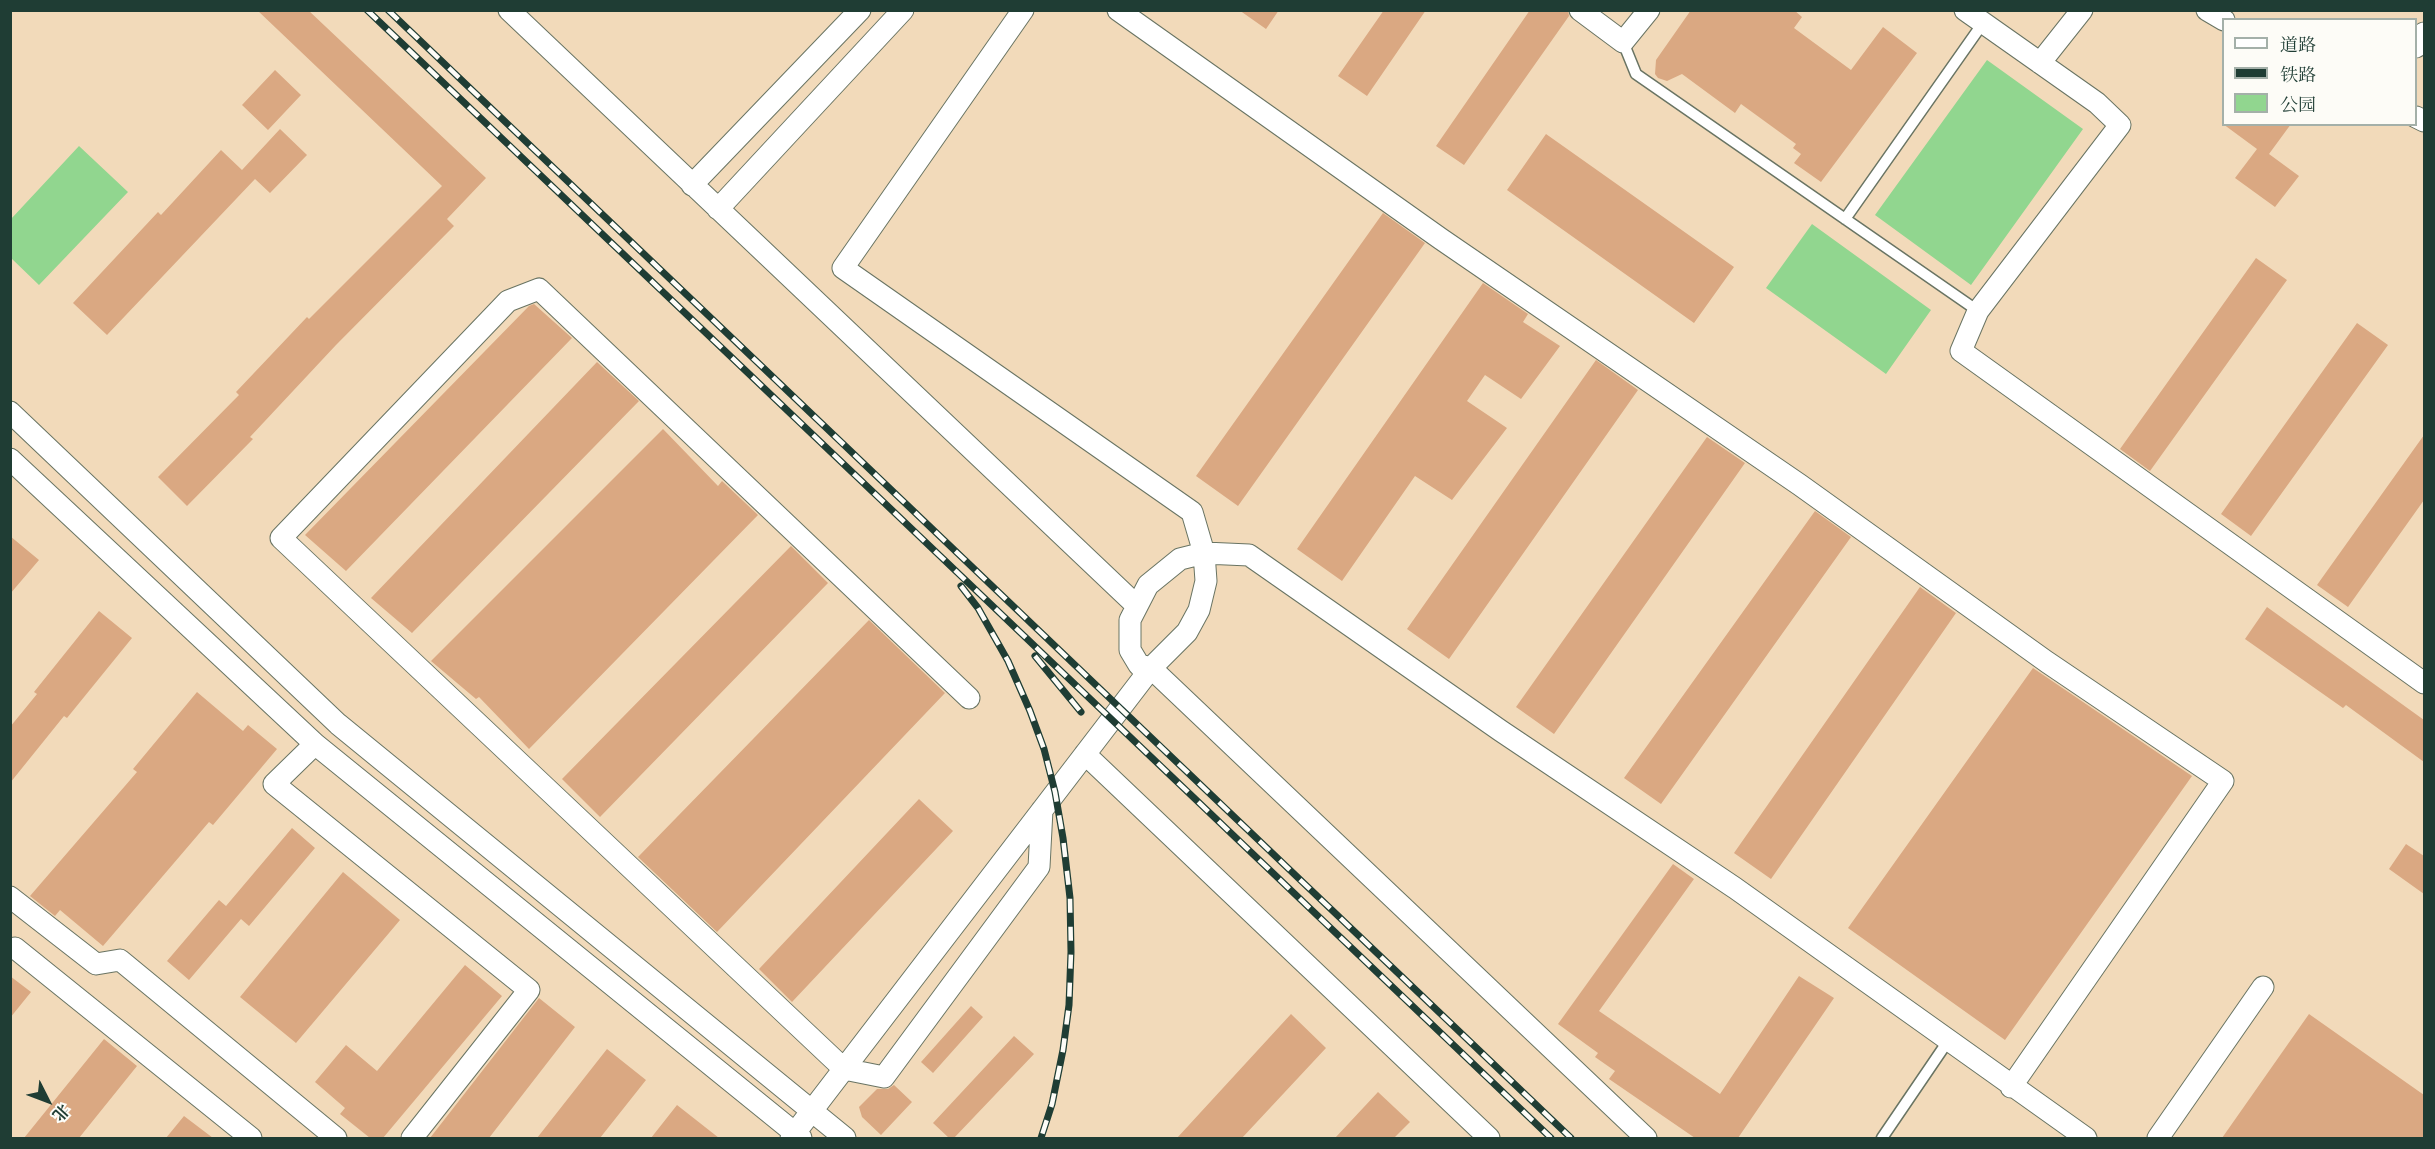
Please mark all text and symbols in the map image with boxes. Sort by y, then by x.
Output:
legend [2222,18,2417,126]
text: 道路 [2280,34,2316,56]
text: 铁路 [2280,64,2316,86]
text: 公园 [2280,94,2316,116]
north arrow [18,1071,78,1131]
text: 北 [49,1100,74,1126]

